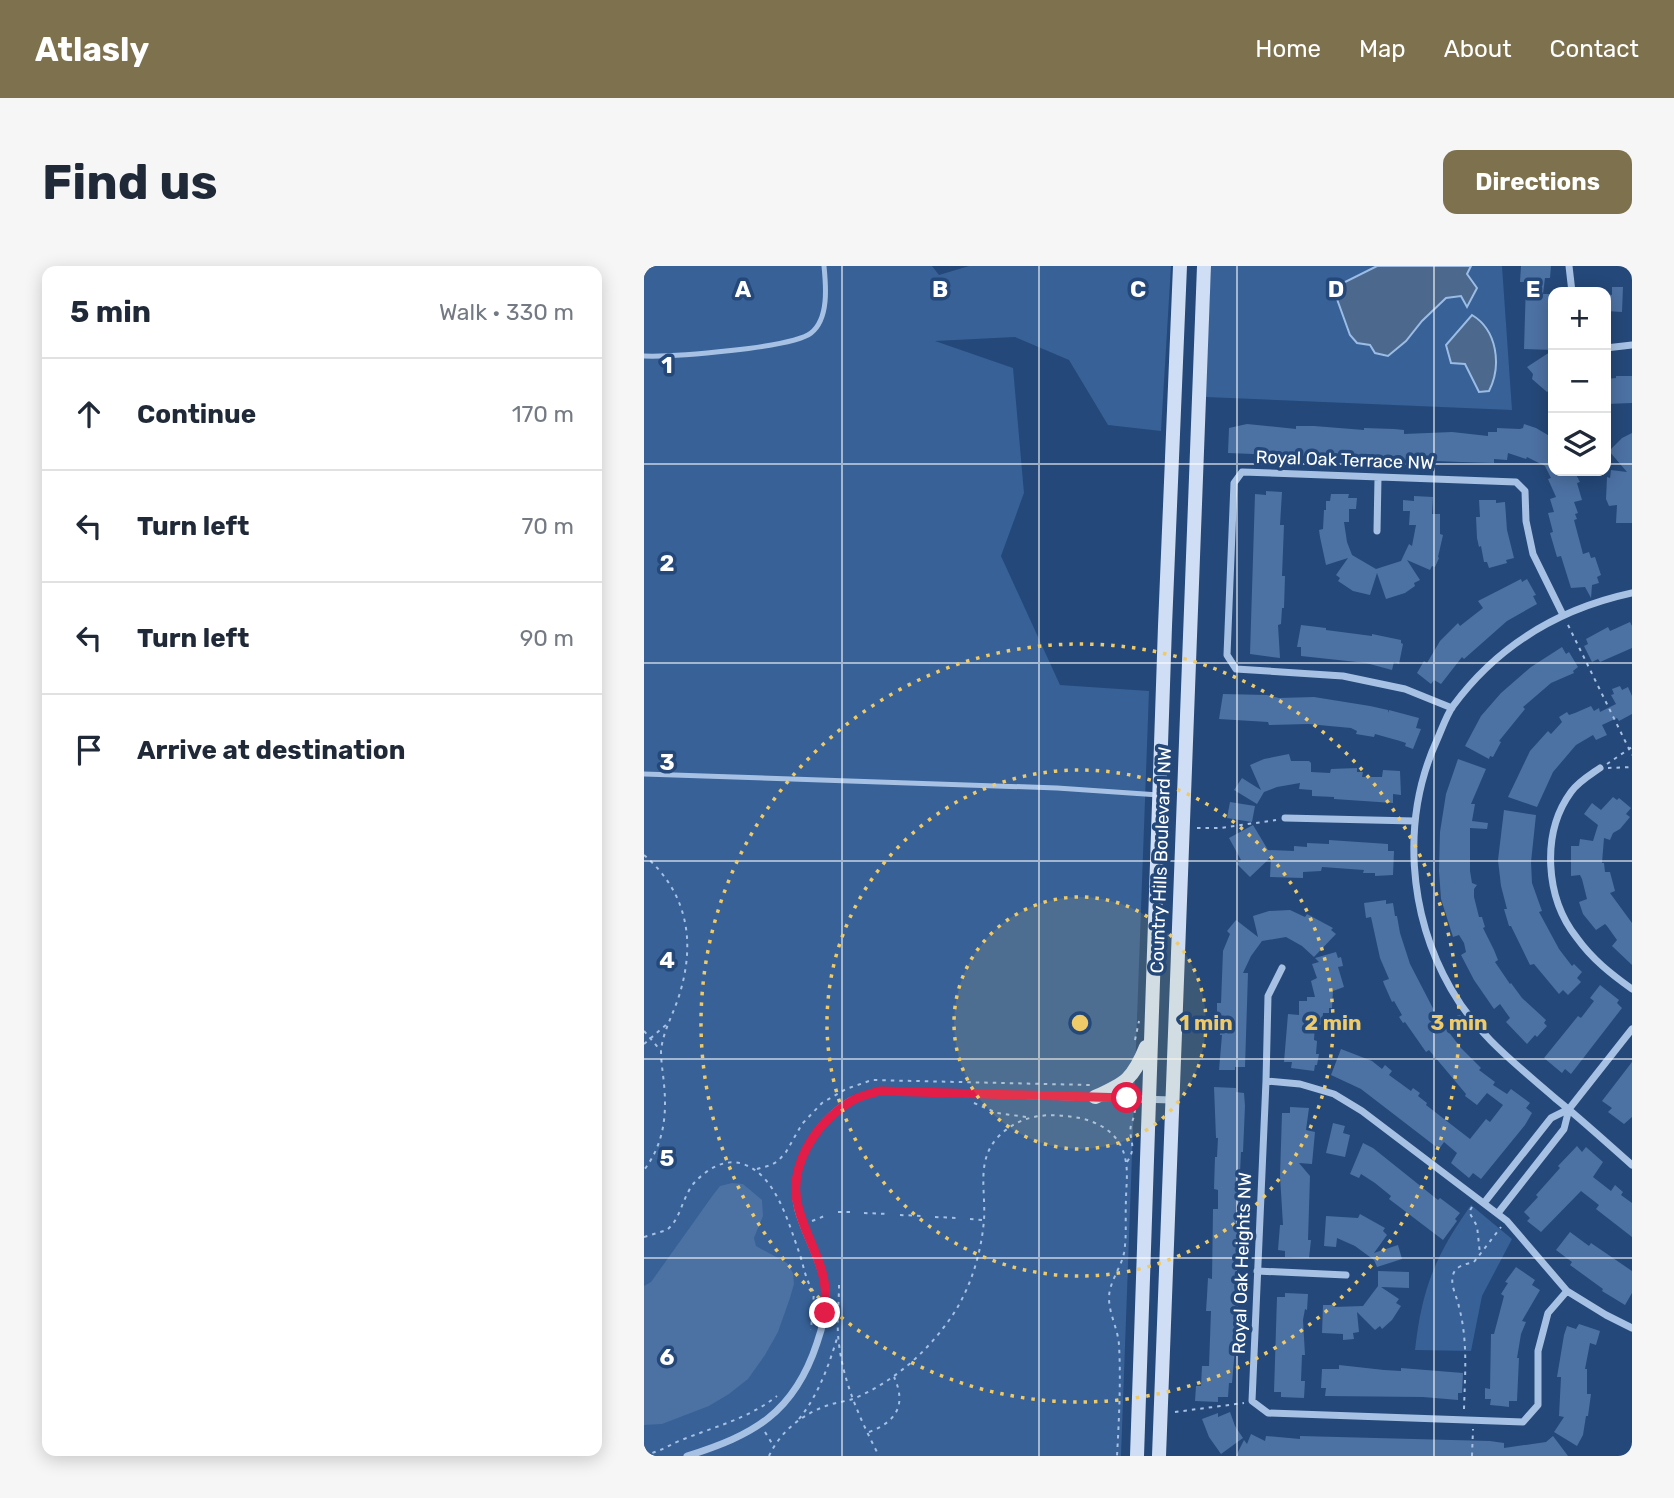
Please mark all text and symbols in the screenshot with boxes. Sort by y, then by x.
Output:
text: Atlasly [35,30,149,69]
text: Home [1255,35,1321,63]
text: Map [1359,35,1406,63]
text: About [1444,35,1512,63]
text: Contact [1550,35,1639,63]
button: Directions [1443,150,1632,214]
text: Find us [42,153,218,211]
text: A [735,275,752,303]
text: B [932,275,948,303]
text: C [1130,275,1146,303]
text: D [1328,275,1344,303]
text: E [1526,275,1540,303]
map controls [1548,287,1611,476]
button: + [1548,287,1611,350]
text: 5 min [70,294,151,330]
text: Walk · 330 m [439,298,574,326]
button: − [1548,350,1611,413]
text: 1 [661,351,673,379]
icon: ahead [70,395,108,433]
text: Continue [137,399,256,430]
text: 170 m [512,400,574,428]
button: layers [1548,413,1611,476]
street label: Royal Oak Terrace NW [1255,446,1435,474]
icon: left [70,507,108,545]
text: Turn left [137,511,249,542]
text: 70 m [522,512,574,540]
text: 2 [660,549,674,577]
icon: left [70,619,108,657]
text: Turn left [137,623,249,654]
text: 90 m [520,624,574,652]
icon: arrive [70,731,108,769]
text: Arrive at destination [137,735,405,766]
street label: Country Hills Boulevard NW [1146,746,1176,974]
text: 3 [659,748,675,776]
text: 4 [659,946,675,974]
text: 1 min [1179,1010,1233,1035]
text: 2 min [1305,1010,1361,1035]
text: 3 min [1430,1010,1488,1035]
centre of rings [1068,1011,1092,1035]
route start [1111,1082,1142,1113]
text: 5 [660,1144,675,1172]
street label: Royal Oak Heights NW [1228,1172,1256,1354]
route end [809,1297,840,1328]
text: 6 [660,1343,675,1371]

